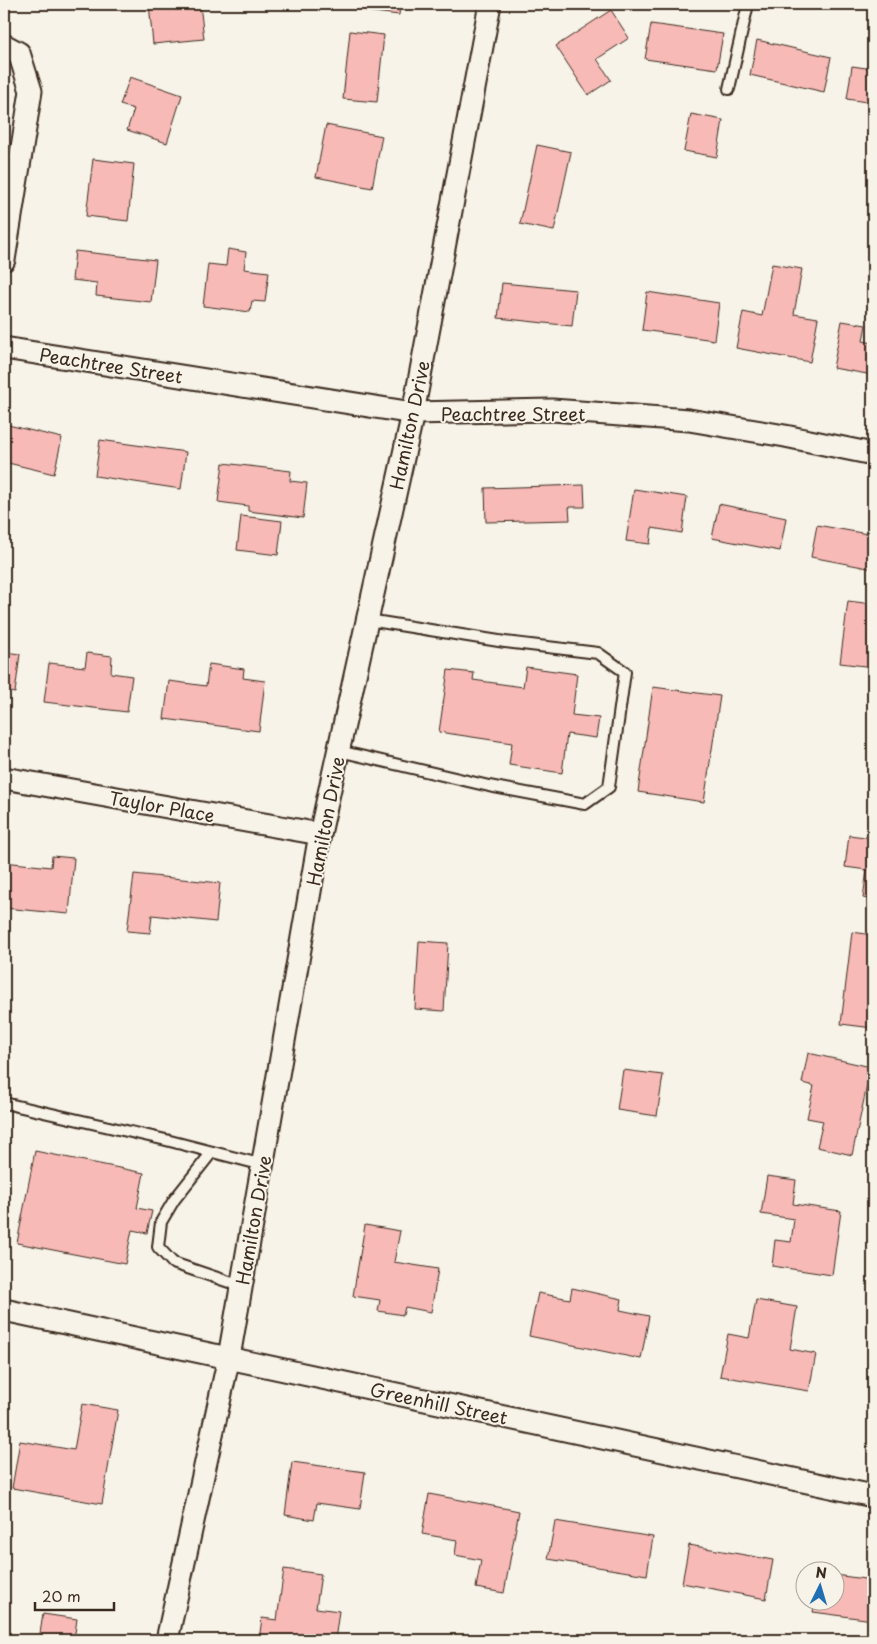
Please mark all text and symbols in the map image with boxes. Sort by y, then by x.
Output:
street label: Peachtree Street [37,340,185,390]
street label: Hamilton Drive [382,358,436,492]
street label: Peachtree Street [441,400,585,427]
street label: Hamilton Drive [299,754,351,888]
street label: Taylor Place [107,783,217,829]
street label: Hamilton Drive [228,1153,278,1287]
street label: Greenhill Street [368,1375,510,1431]
north arrow [794,1562,844,1612]
text: N [815,1562,828,1583]
scale bar [35,1579,114,1611]
text: 20 m [42,1584,81,1607]

